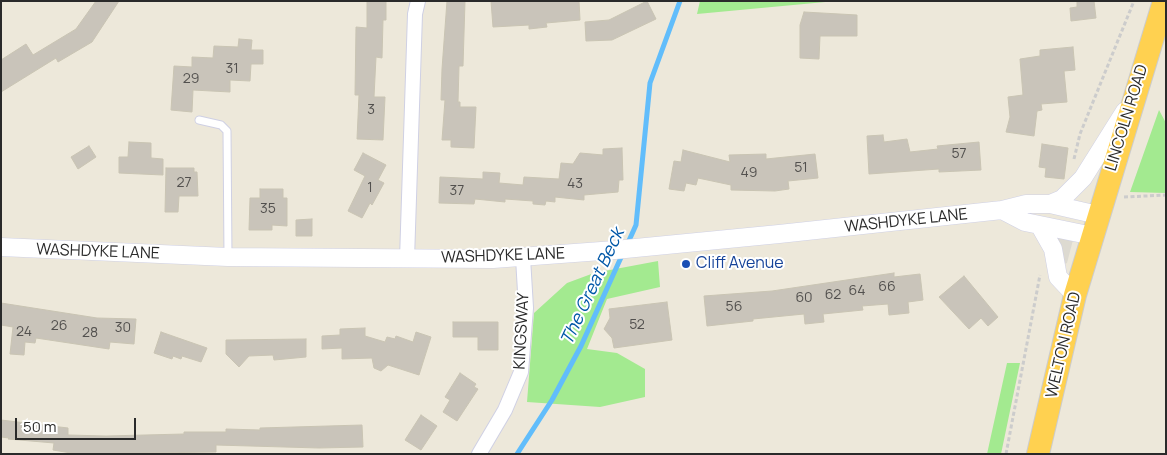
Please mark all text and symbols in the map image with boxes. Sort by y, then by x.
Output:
house number: 31 [225,61,239,77]
street label: LINCOLN ROAD [1102,62,1152,174]
house number: 29 [183,71,199,87]
house number: 3 [367,102,375,118]
house number: 57 [951,146,967,162]
house number: 51 [794,160,808,176]
house number: 49 [741,165,757,181]
house number: 27 [176,175,192,191]
house number: 43 [567,176,583,192]
house number: 1 [367,180,373,196]
house number: 37 [450,183,464,199]
house number: 35 [260,201,276,217]
street label: WASHDYKE LANE [843,205,969,237]
water label: The Great Beck [557,225,629,349]
street label: WASHDYKE LANE [36,240,160,264]
street label: WASHDYKE LANE [441,244,565,268]
place label: Cliff Avenue [696,254,783,274]
marker: Cliff Avenue [680,258,692,270]
house number: 66 [878,279,896,295]
house number: 64 [849,283,865,299]
house number: 62 [825,287,841,303]
house number: 60 [795,290,813,306]
street label: WELTON ROAD [1042,290,1086,400]
street label: KINGSWAY [510,292,534,370]
house number: 56 [726,299,742,315]
house number: 52 [629,317,645,333]
house number: 26 [51,318,67,334]
house number: 30 [115,320,131,336]
house number: 24 [16,324,32,340]
house number: 28 [82,325,98,341]
scale bar [18,408,139,440]
text: 50 m [23,416,57,437]

